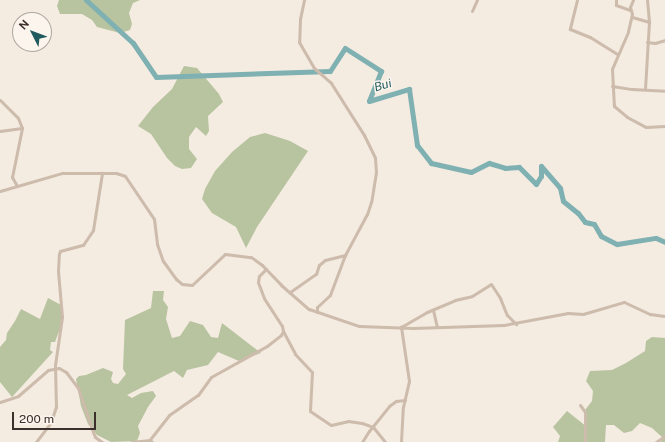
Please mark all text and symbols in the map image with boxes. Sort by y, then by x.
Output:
north arrow [12,12,52,52]
text: N [16,17,31,32]
water label: Bui [373,77,393,95]
scale bar [14,404,98,430]
text: 200 m [19,412,54,426]

